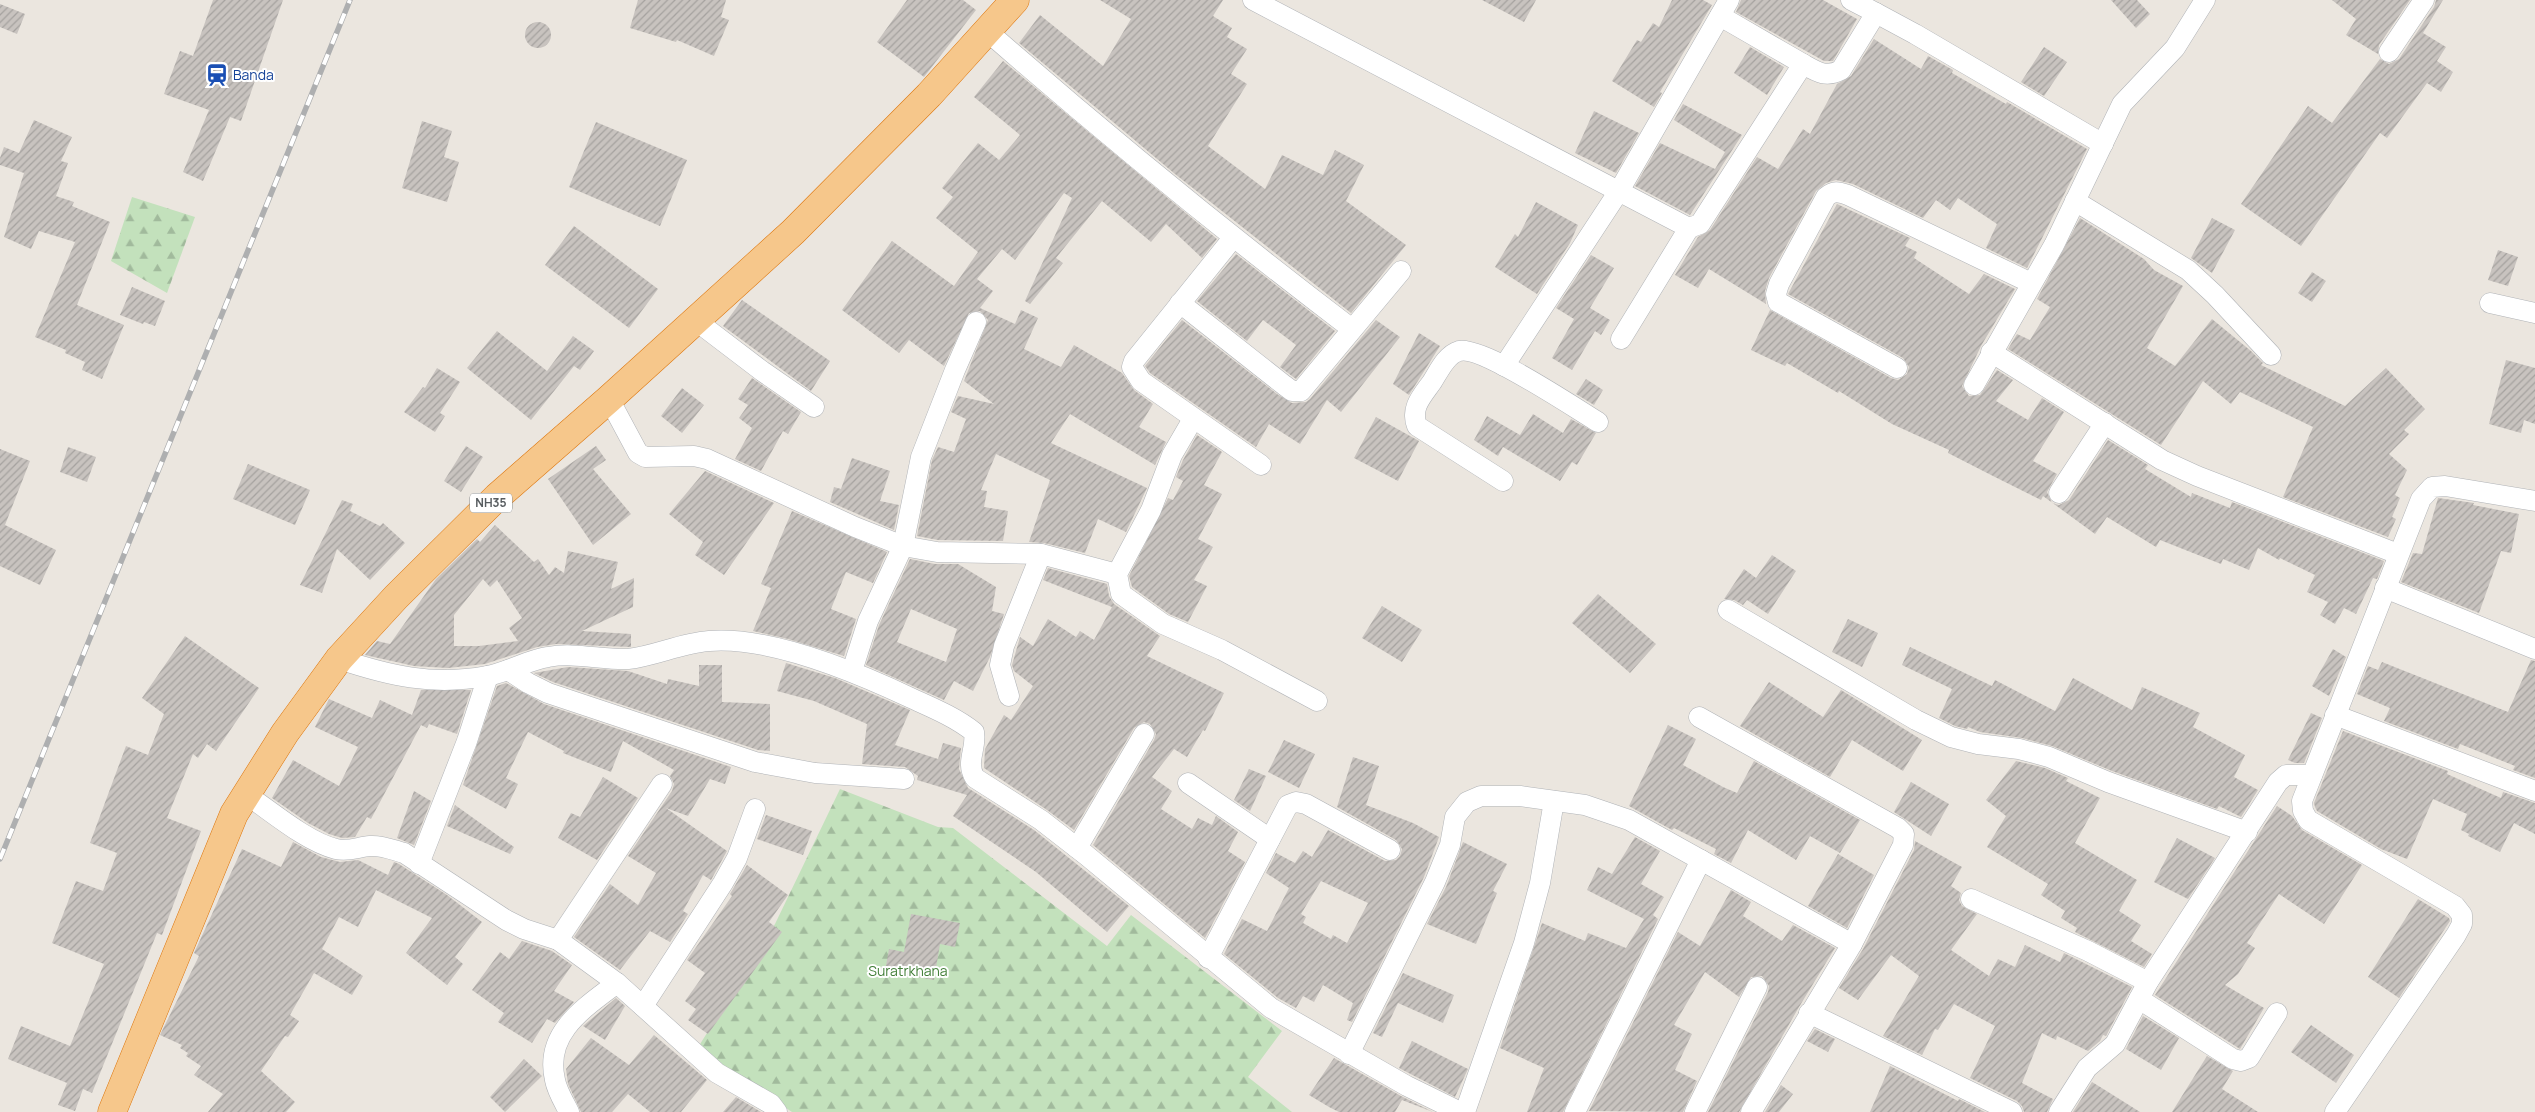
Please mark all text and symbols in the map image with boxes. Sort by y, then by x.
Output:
station icon: Banda [204,62,230,88]
place label: Banda [233,65,274,84]
road number: NH35 [470,493,512,512]
park label: Suratrkhana [868,961,948,980]

